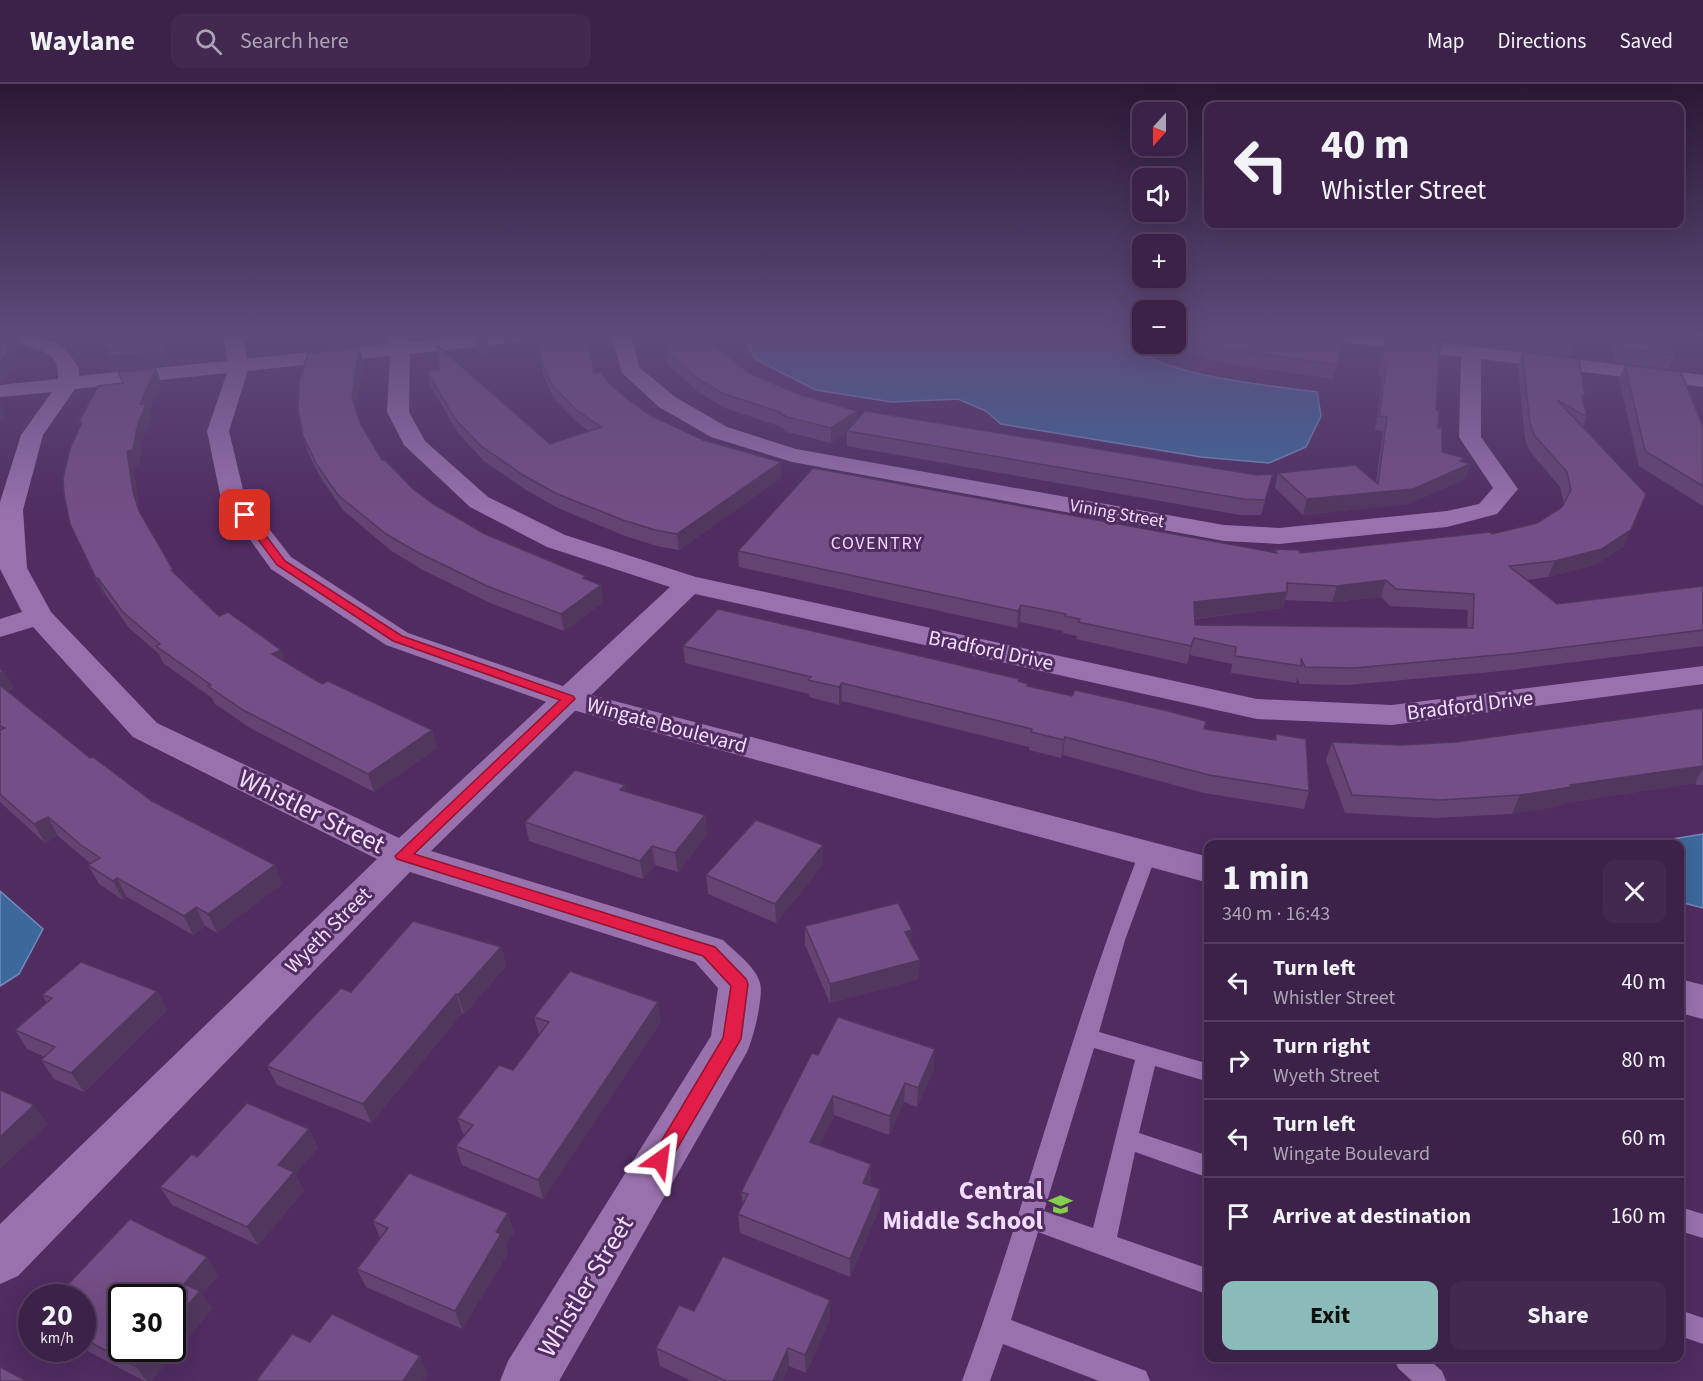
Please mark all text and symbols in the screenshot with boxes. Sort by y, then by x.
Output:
search box [171,14,591,68]
text: Waylane [30,21,135,61]
icon: search [192,25,225,58]
text: Search here [240,25,349,57]
text: Map [1427,26,1465,56]
text: Directions [1498,26,1586,56]
text: Saved [1619,26,1673,56]
north arrow [1132,102,1186,156]
map controls [1132,102,1186,354]
text: 40 m [1321,115,1410,175]
icon: left [1222,126,1300,204]
button: sound [1132,168,1186,222]
text: Whistler Street [1321,171,1486,210]
button: + [1132,234,1186,288]
button: − [1132,300,1186,354]
pin [219,489,270,540]
street label: Vining Street [1068,493,1166,534]
icon: arrive [228,498,261,531]
district label: COVENTRY [831,531,923,556]
street label: Bradford Drive [926,622,1056,678]
street label: Bradford Drive [1405,682,1535,728]
street label: Wingate Boulevard [583,689,751,761]
street label: Whistler Street [232,760,392,863]
text: 1 min [1222,852,1310,903]
button: close [1603,860,1666,923]
street label: Wyeth Street [278,880,378,980]
text: 340 m · 16:43 [1222,900,1330,928]
text: Turn left [1273,952,1355,984]
icon: left [1222,966,1255,999]
text: 40 m [1621,966,1666,998]
text: Whistler Street [1273,984,1395,1012]
text: Turn right [1273,1030,1370,1062]
icon: right [1222,1044,1255,1077]
text: 80 m [1621,1044,1666,1076]
text: Wyeth Street [1273,1062,1379,1090]
text: Turn left [1273,1108,1355,1140]
icon: left [1222,1122,1255,1155]
text: 60 m [1621,1122,1666,1154]
position arrow [628,1128,692,1192]
text: Wingate Boulevard [1273,1140,1430,1168]
place label: Central Middle School [882,1172,1044,1239]
school or university icon: Central Middle School [1048,1192,1074,1218]
icon: arrive [1222,1200,1255,1233]
text: Arrive at destination [1273,1200,1471,1232]
text: 160 m [1611,1200,1666,1232]
street label: Whistler Street [529,1208,642,1364]
button: Exit [1222,1281,1438,1350]
button: Share [1450,1281,1666,1350]
speed limit sign: 30 [108,1284,186,1362]
text: 20 [41,1294,73,1337]
text: km/h [40,1328,74,1349]

